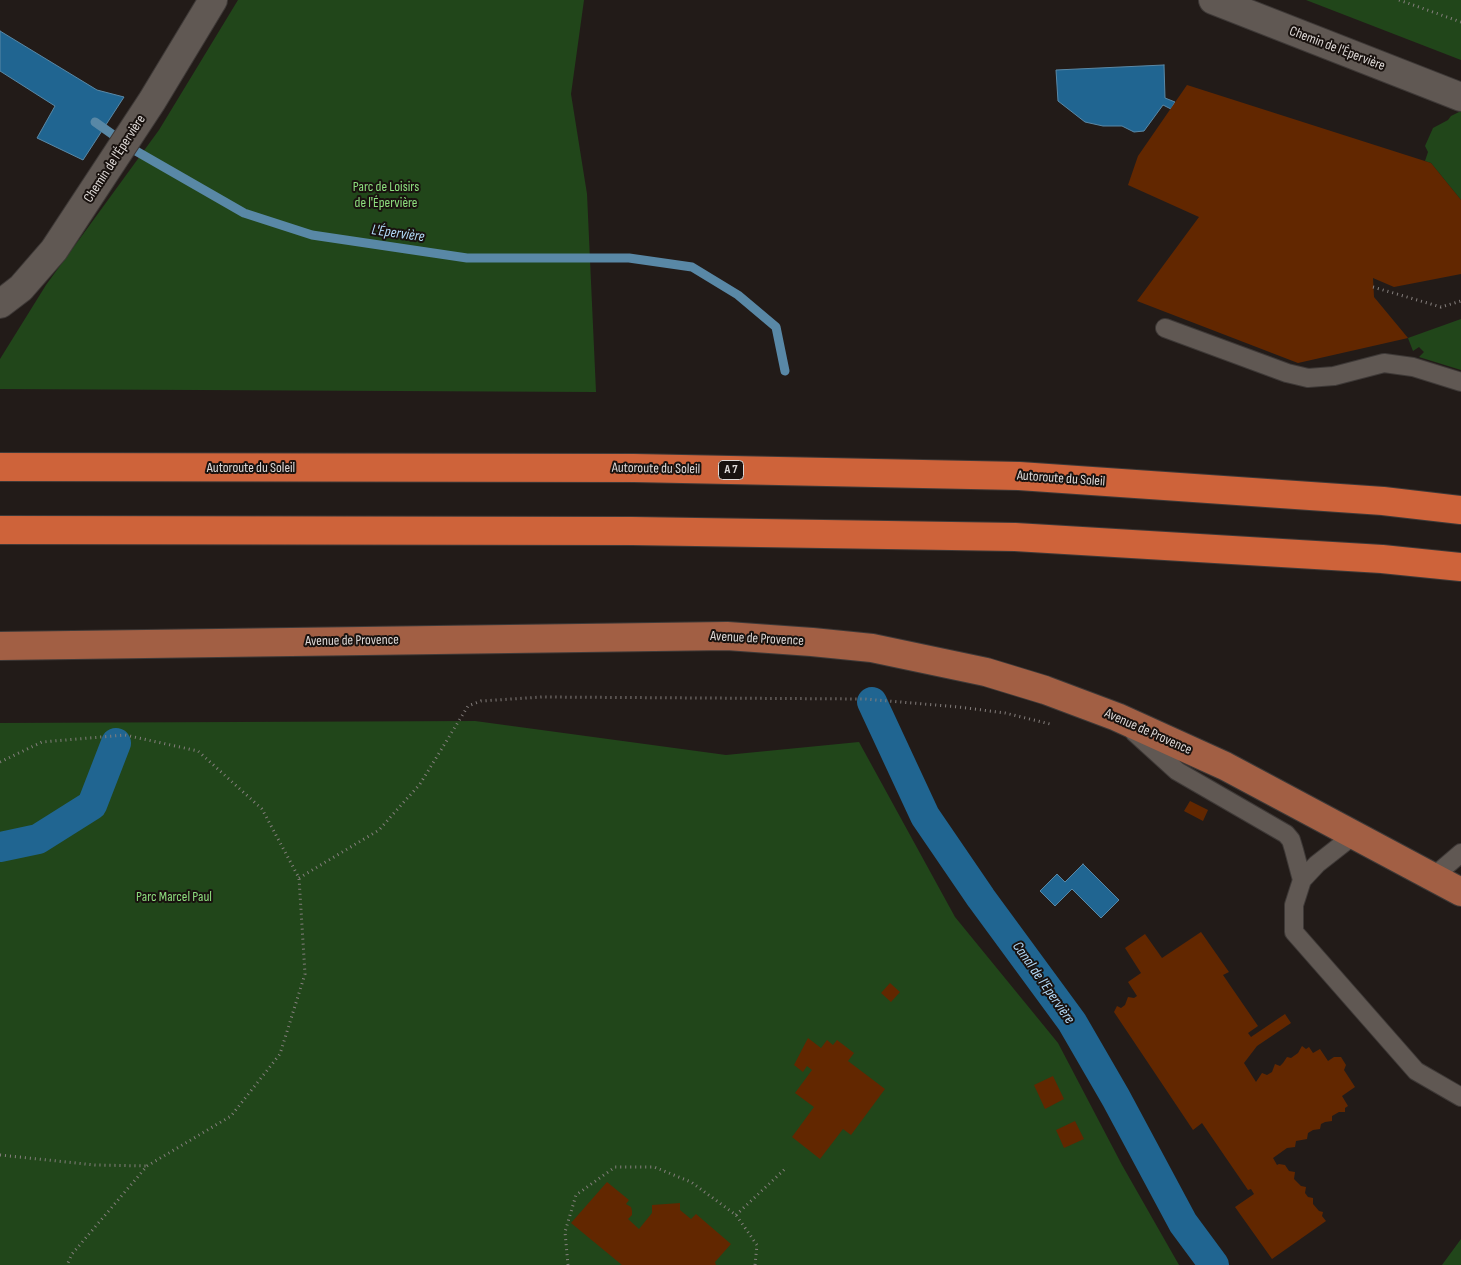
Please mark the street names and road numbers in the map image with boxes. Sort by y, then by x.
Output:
street label: Chemin de l'Épervière [1287,23,1387,75]
street label: Chemin de l'Épervière [80,112,150,206]
street label: Autoroute du Soleil [207,460,295,476]
street label: Autoroute du Soleil [612,460,700,478]
road number: A 7 [718,460,744,480]
street label: Autoroute du Soleil [1016,468,1106,490]
street label: Avenue de Provence [710,628,804,650]
street label: Avenue de Provence [305,632,399,650]
street label: Avenue de Provence [1102,705,1194,759]

